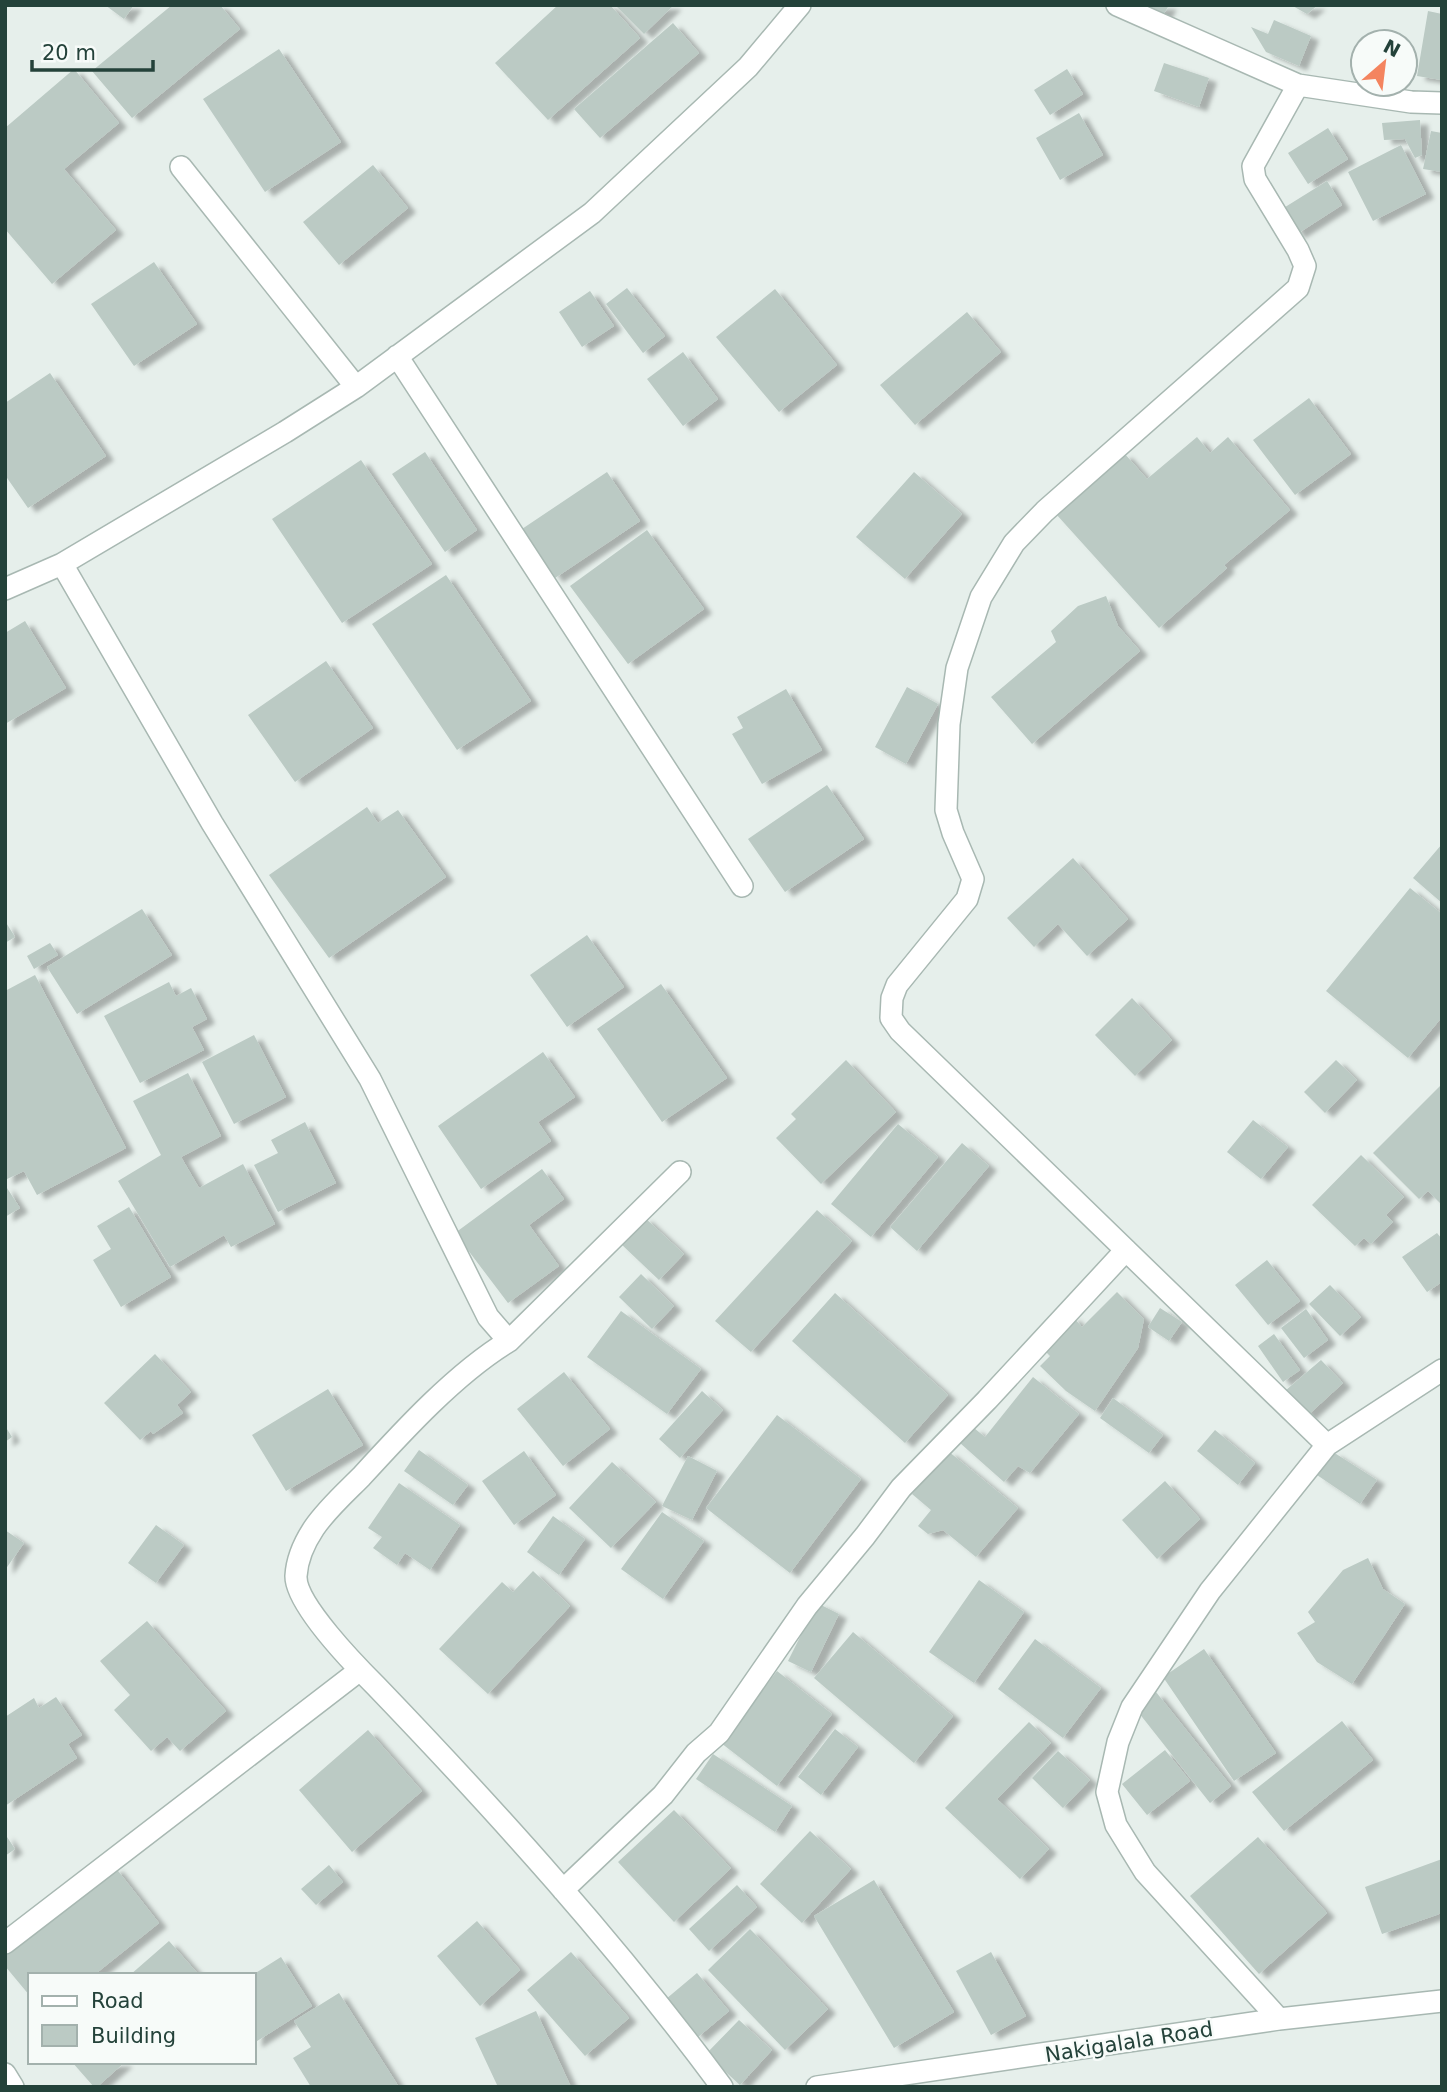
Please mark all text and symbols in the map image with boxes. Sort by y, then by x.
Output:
scale bar [32,28,152,72]
north arrow [1349,28,1419,98]
text: N [1380,35,1404,61]
text: 20 m [42,41,96,65]
legend [28,1973,256,2064]
text: Road [91,1989,144,2013]
street label: Nakigalala Road [1043,2017,1215,2067]
text: Building [91,2024,176,2048]

